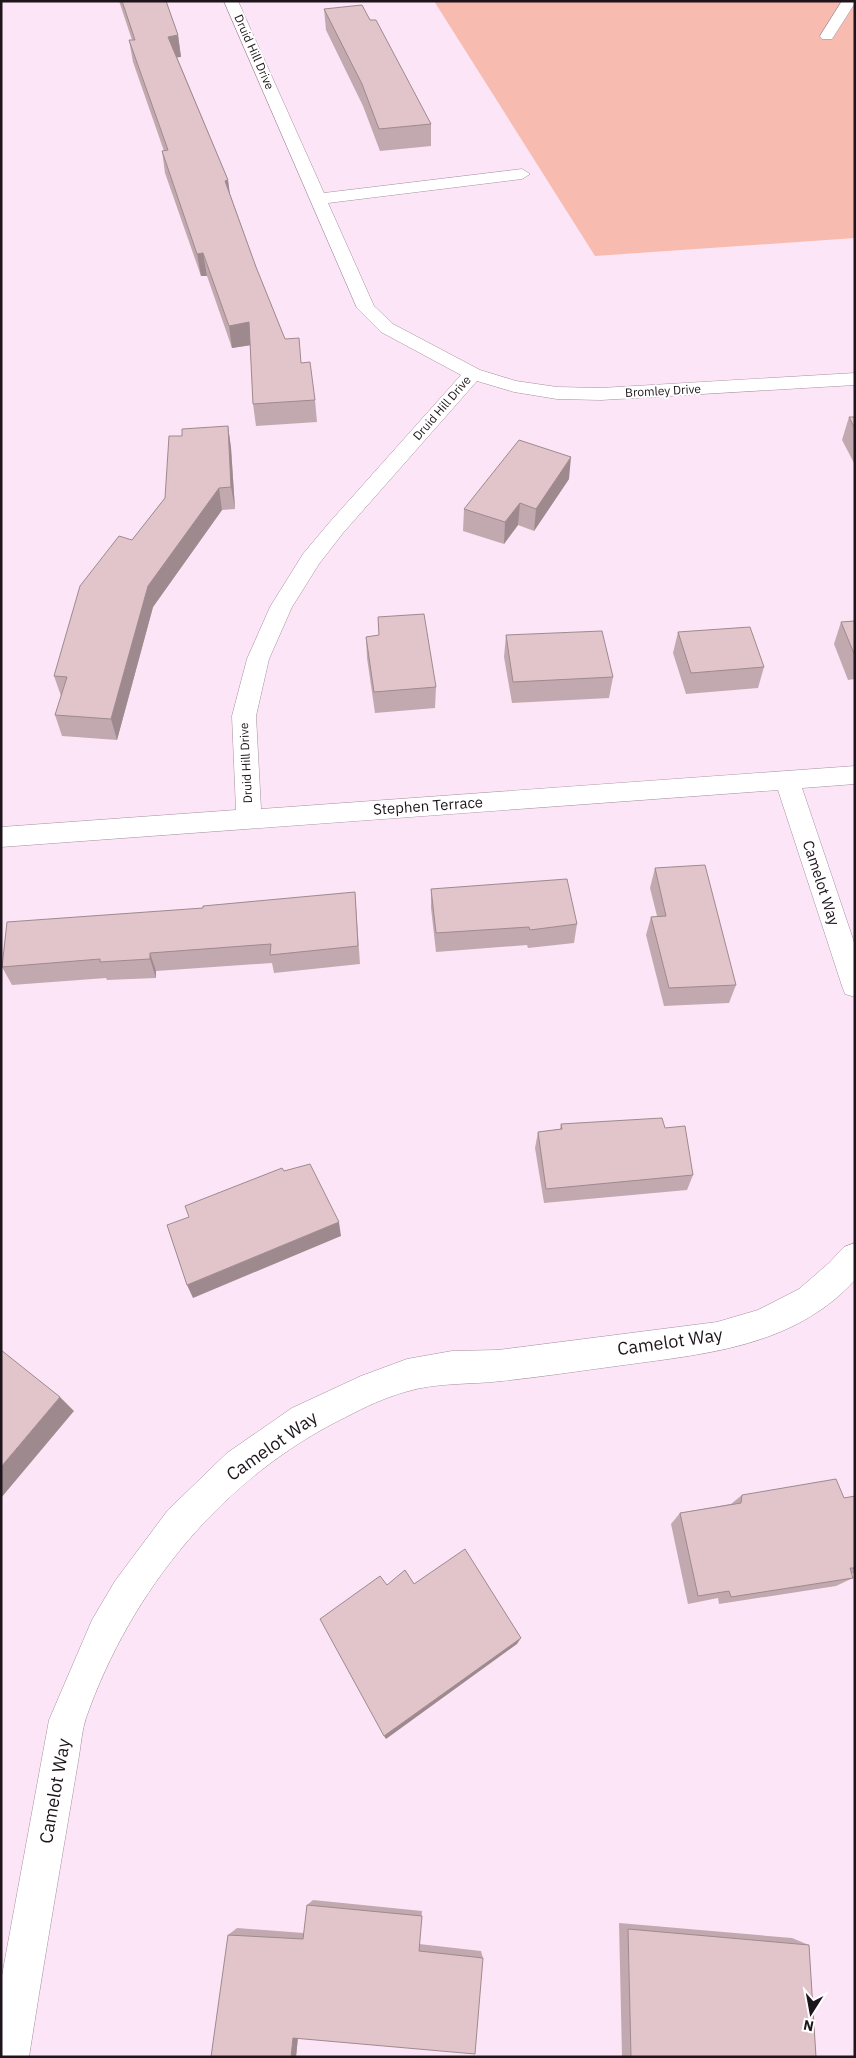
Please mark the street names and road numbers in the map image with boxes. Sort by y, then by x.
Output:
street label: Druid Hill Drive [231,12,278,92]
street label: Druid Hill Drive [409,372,474,443]
street label: Bromley Drive [625,381,702,400]
street label: Druid Hill Drive [236,722,255,804]
street label: Stephen Terrace [372,792,484,819]
street label: Camelot Way [799,838,844,928]
street label: Camelot Way [616,1323,724,1360]
street label: Camelot Way [222,1406,322,1485]
street label: Camelot Way [34,1737,75,1845]

